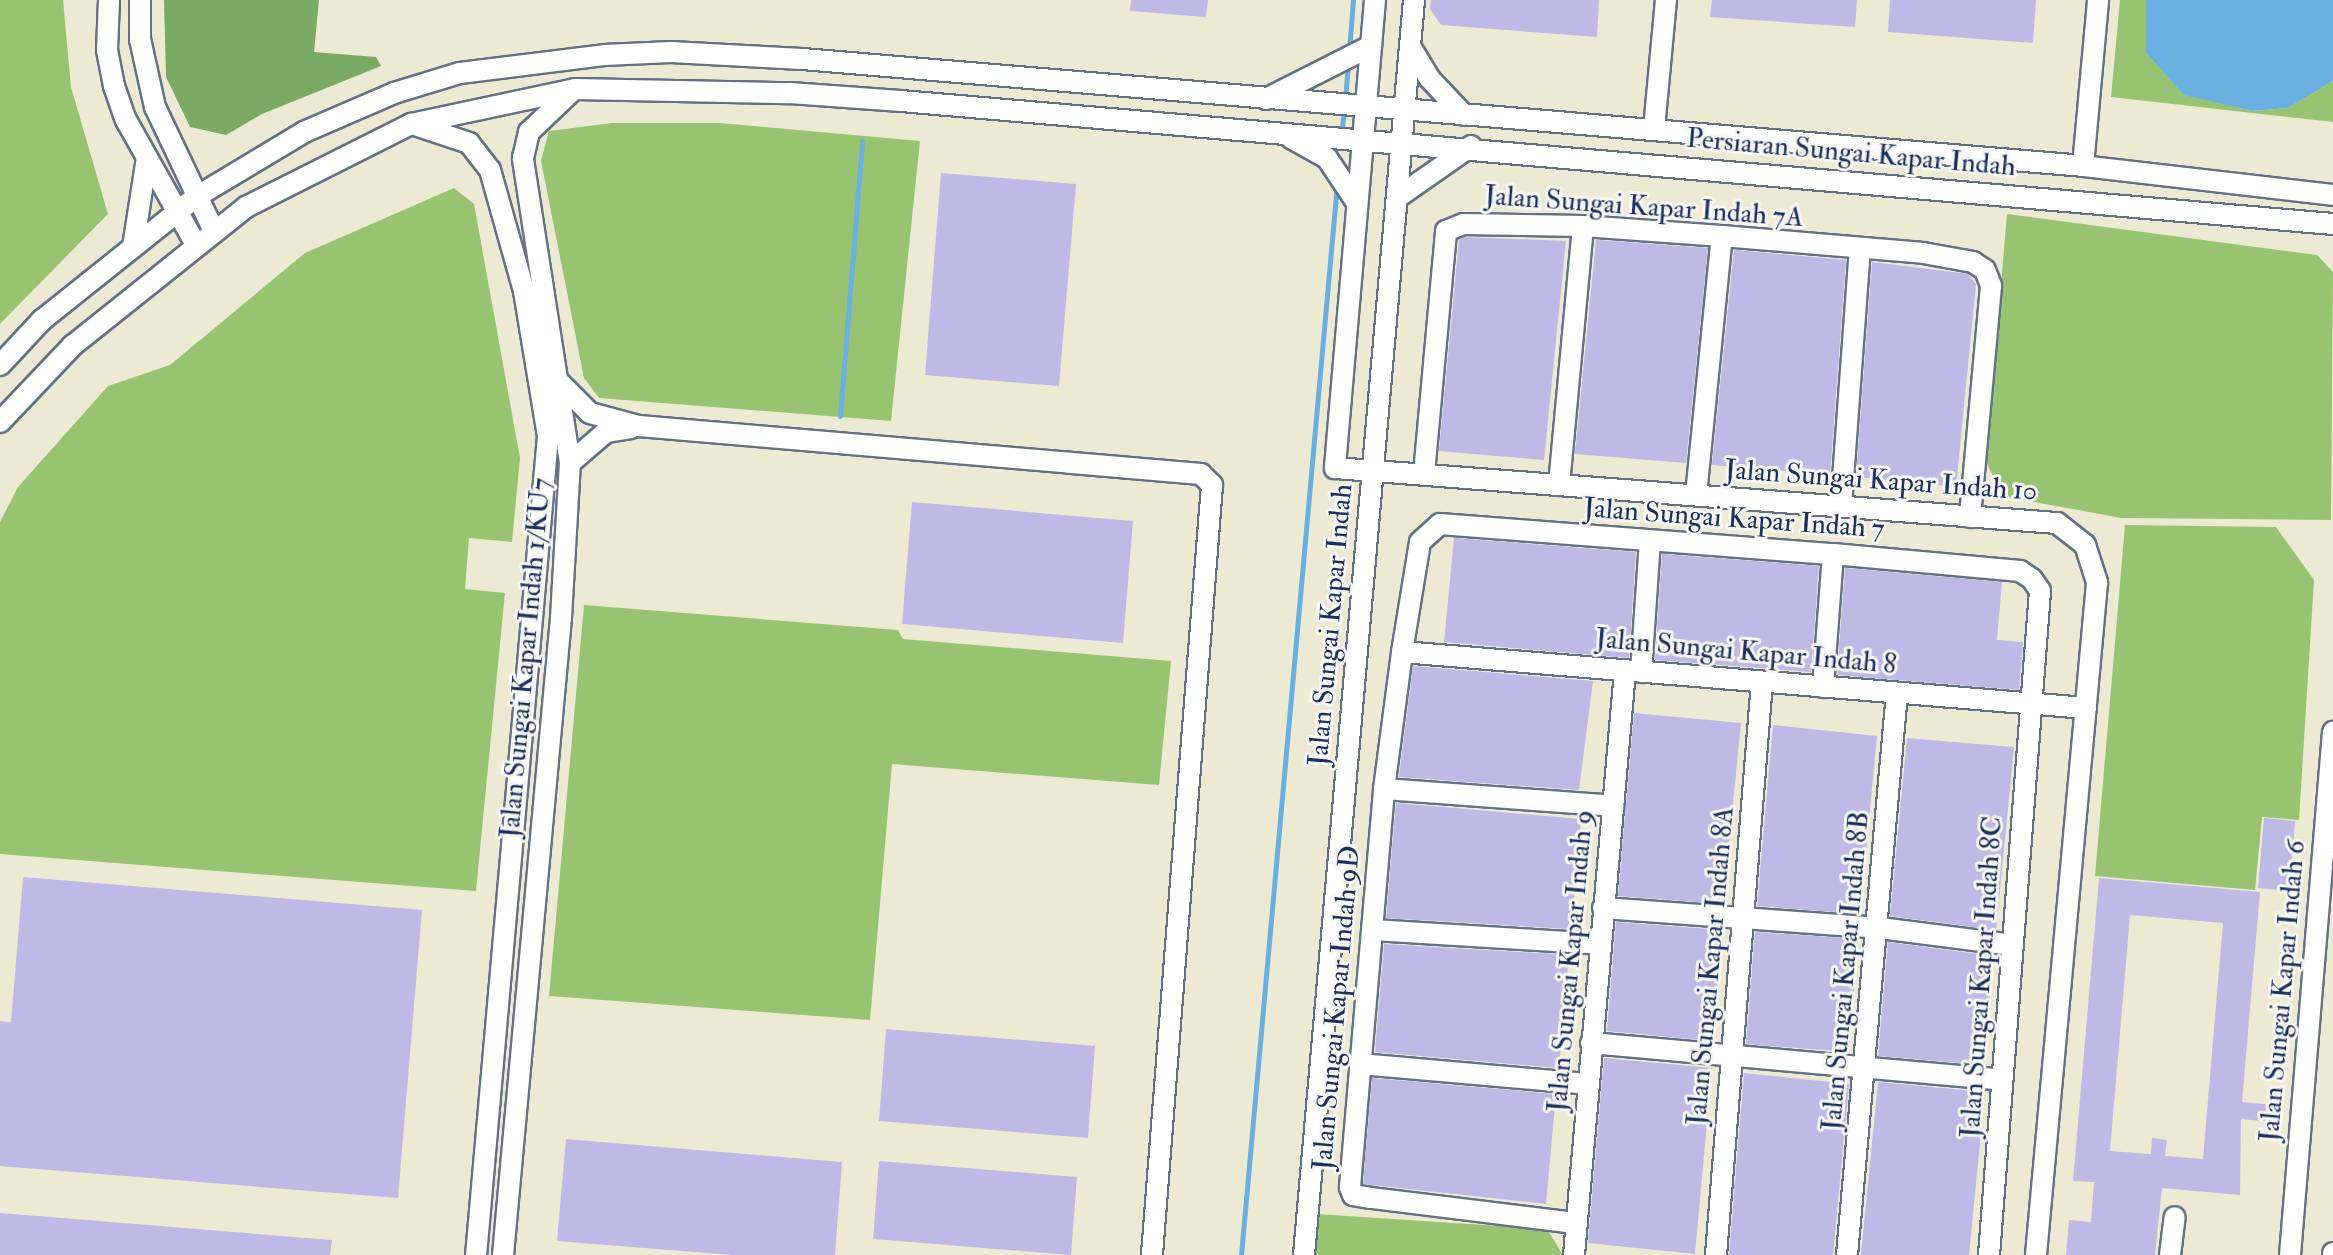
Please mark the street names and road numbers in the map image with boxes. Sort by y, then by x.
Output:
street label: Persiaran Sungai Kapar Indah [1685,122,2017,184]
street label: Jalan Sungai Kapar Indah 7A [1483,179,1805,235]
street label: Jalan Sungai Kapar Indah 10 [1724,453,2038,509]
street label: Jalan Sungai Kapar Indah 1/KU7 [494,476,558,840]
street label: Jalan Sungai Kapar Indah [1302,483,1360,767]
street label: Jalan Sungai Kapar Indah 7 [1582,492,1886,546]
street label: Jalan Sungai Kapar Indah 8 [1594,622,1898,682]
street label: Jalan Sungai Kapar Indah 8A [1680,805,1742,1127]
street label: Jalan Sungai Kapar Indah 9 [1541,809,1601,1113]
street label: Jalan Sungai Kapar Indah 8B [1815,810,1877,1132]
street label: Jalan Sungai Kapar Indah 8C [1954,815,2010,1139]
street label: Jalan Sungai Kapar Indah 6 [2253,839,2313,1143]
street label: Jalan Sungai Kapar Indah 9D [1306,844,1368,1172]

